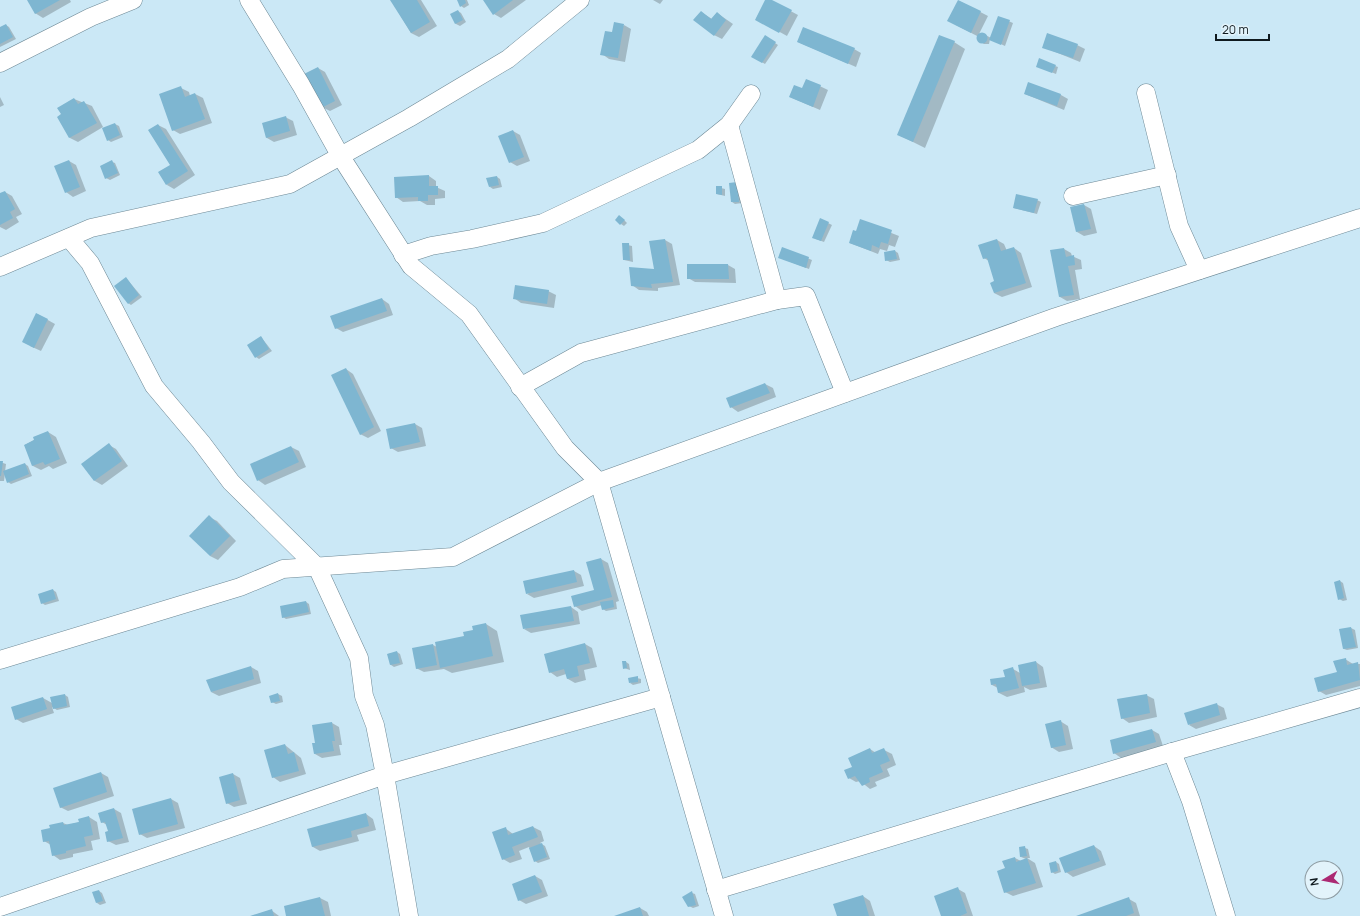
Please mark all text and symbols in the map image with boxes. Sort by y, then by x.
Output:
scale bar [1216,16,1269,42]
text: 20 m [1222,21,1249,38]
north arrow [1304,860,1344,900]
text: N [1306,877,1322,887]

